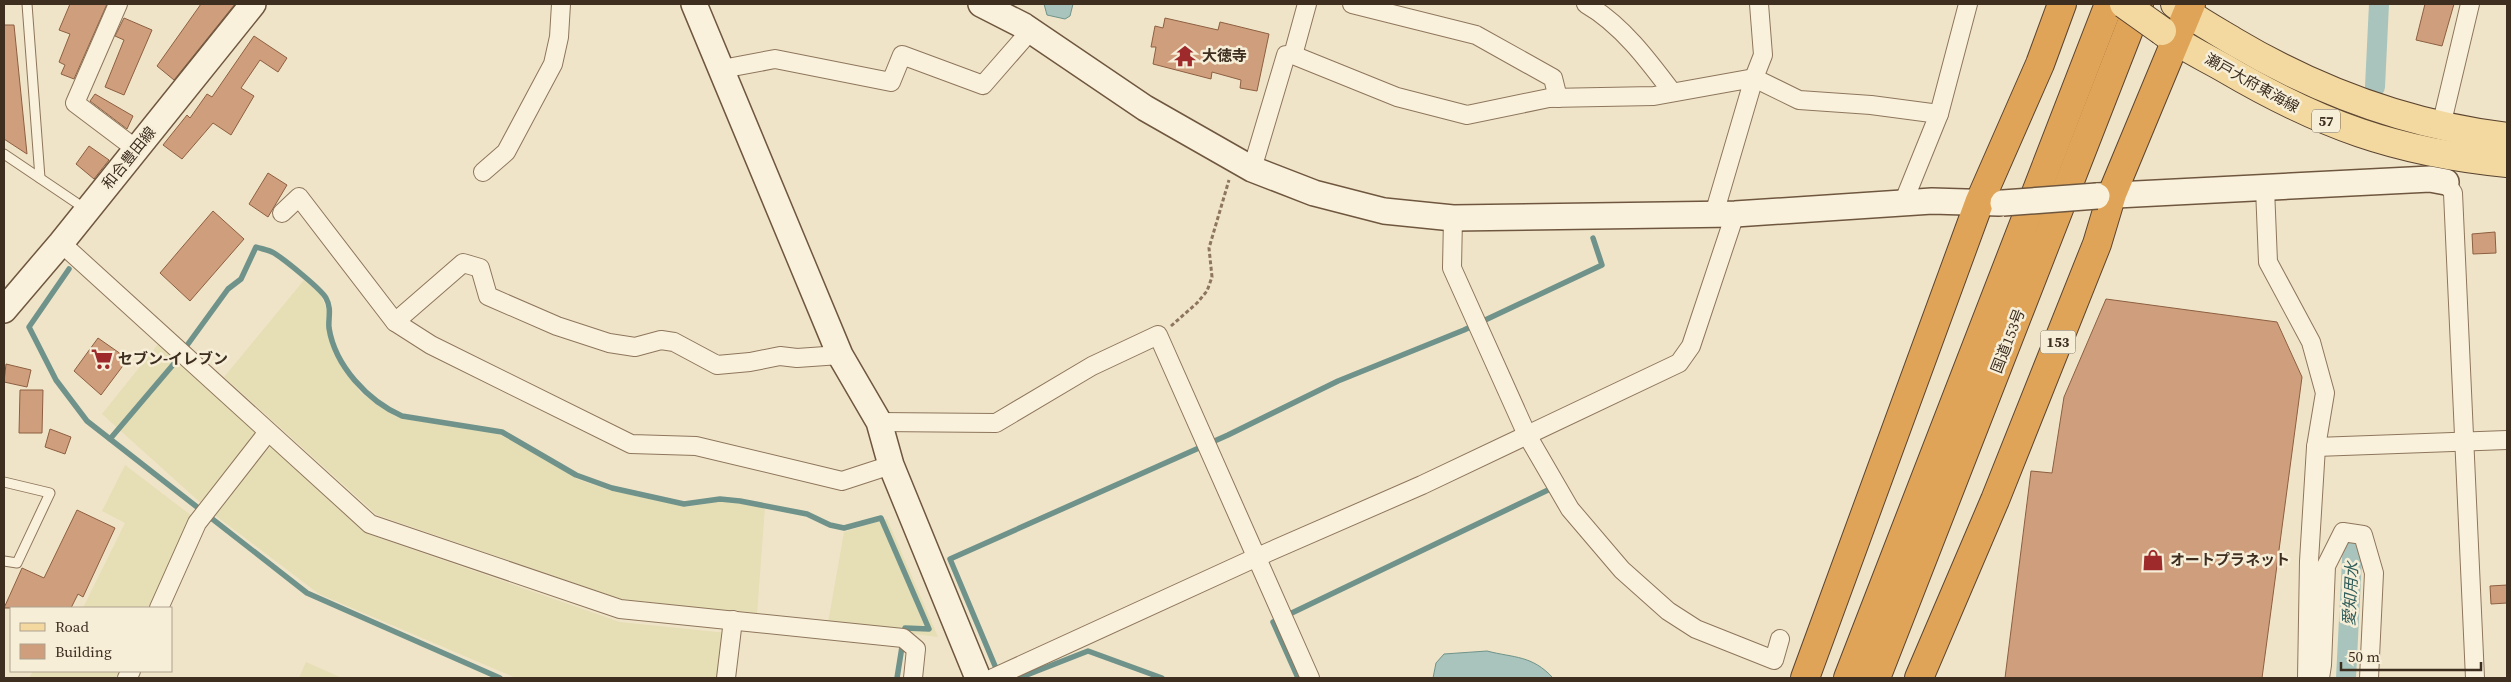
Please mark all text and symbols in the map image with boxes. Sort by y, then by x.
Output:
temple icon: 大徳寺 [1172,43,1198,69]
place label: 大徳寺 [1202,45,1247,66]
street label: 瀬戸大府東海線 [2201,48,2303,117]
road number: 57 [2312,110,2340,132]
street label: 和合豊田線 [97,122,160,193]
street label: 国道153号 [1986,306,2029,376]
road number: 153 [2040,331,2076,354]
supermarket icon: セブン-イレブン [89,346,115,372]
place label: セブン-イレブン [118,348,228,369]
shop icon: オートプラネット [2140,547,2166,573]
place label: オートプラネット [2170,549,2290,570]
water label: 愛知用水 [2337,559,2363,627]
legend [10,607,172,672]
text: Road [55,616,89,637]
scale bar [2341,640,2481,672]
text: Building [55,641,112,662]
text: 50 m [2348,646,2380,667]

